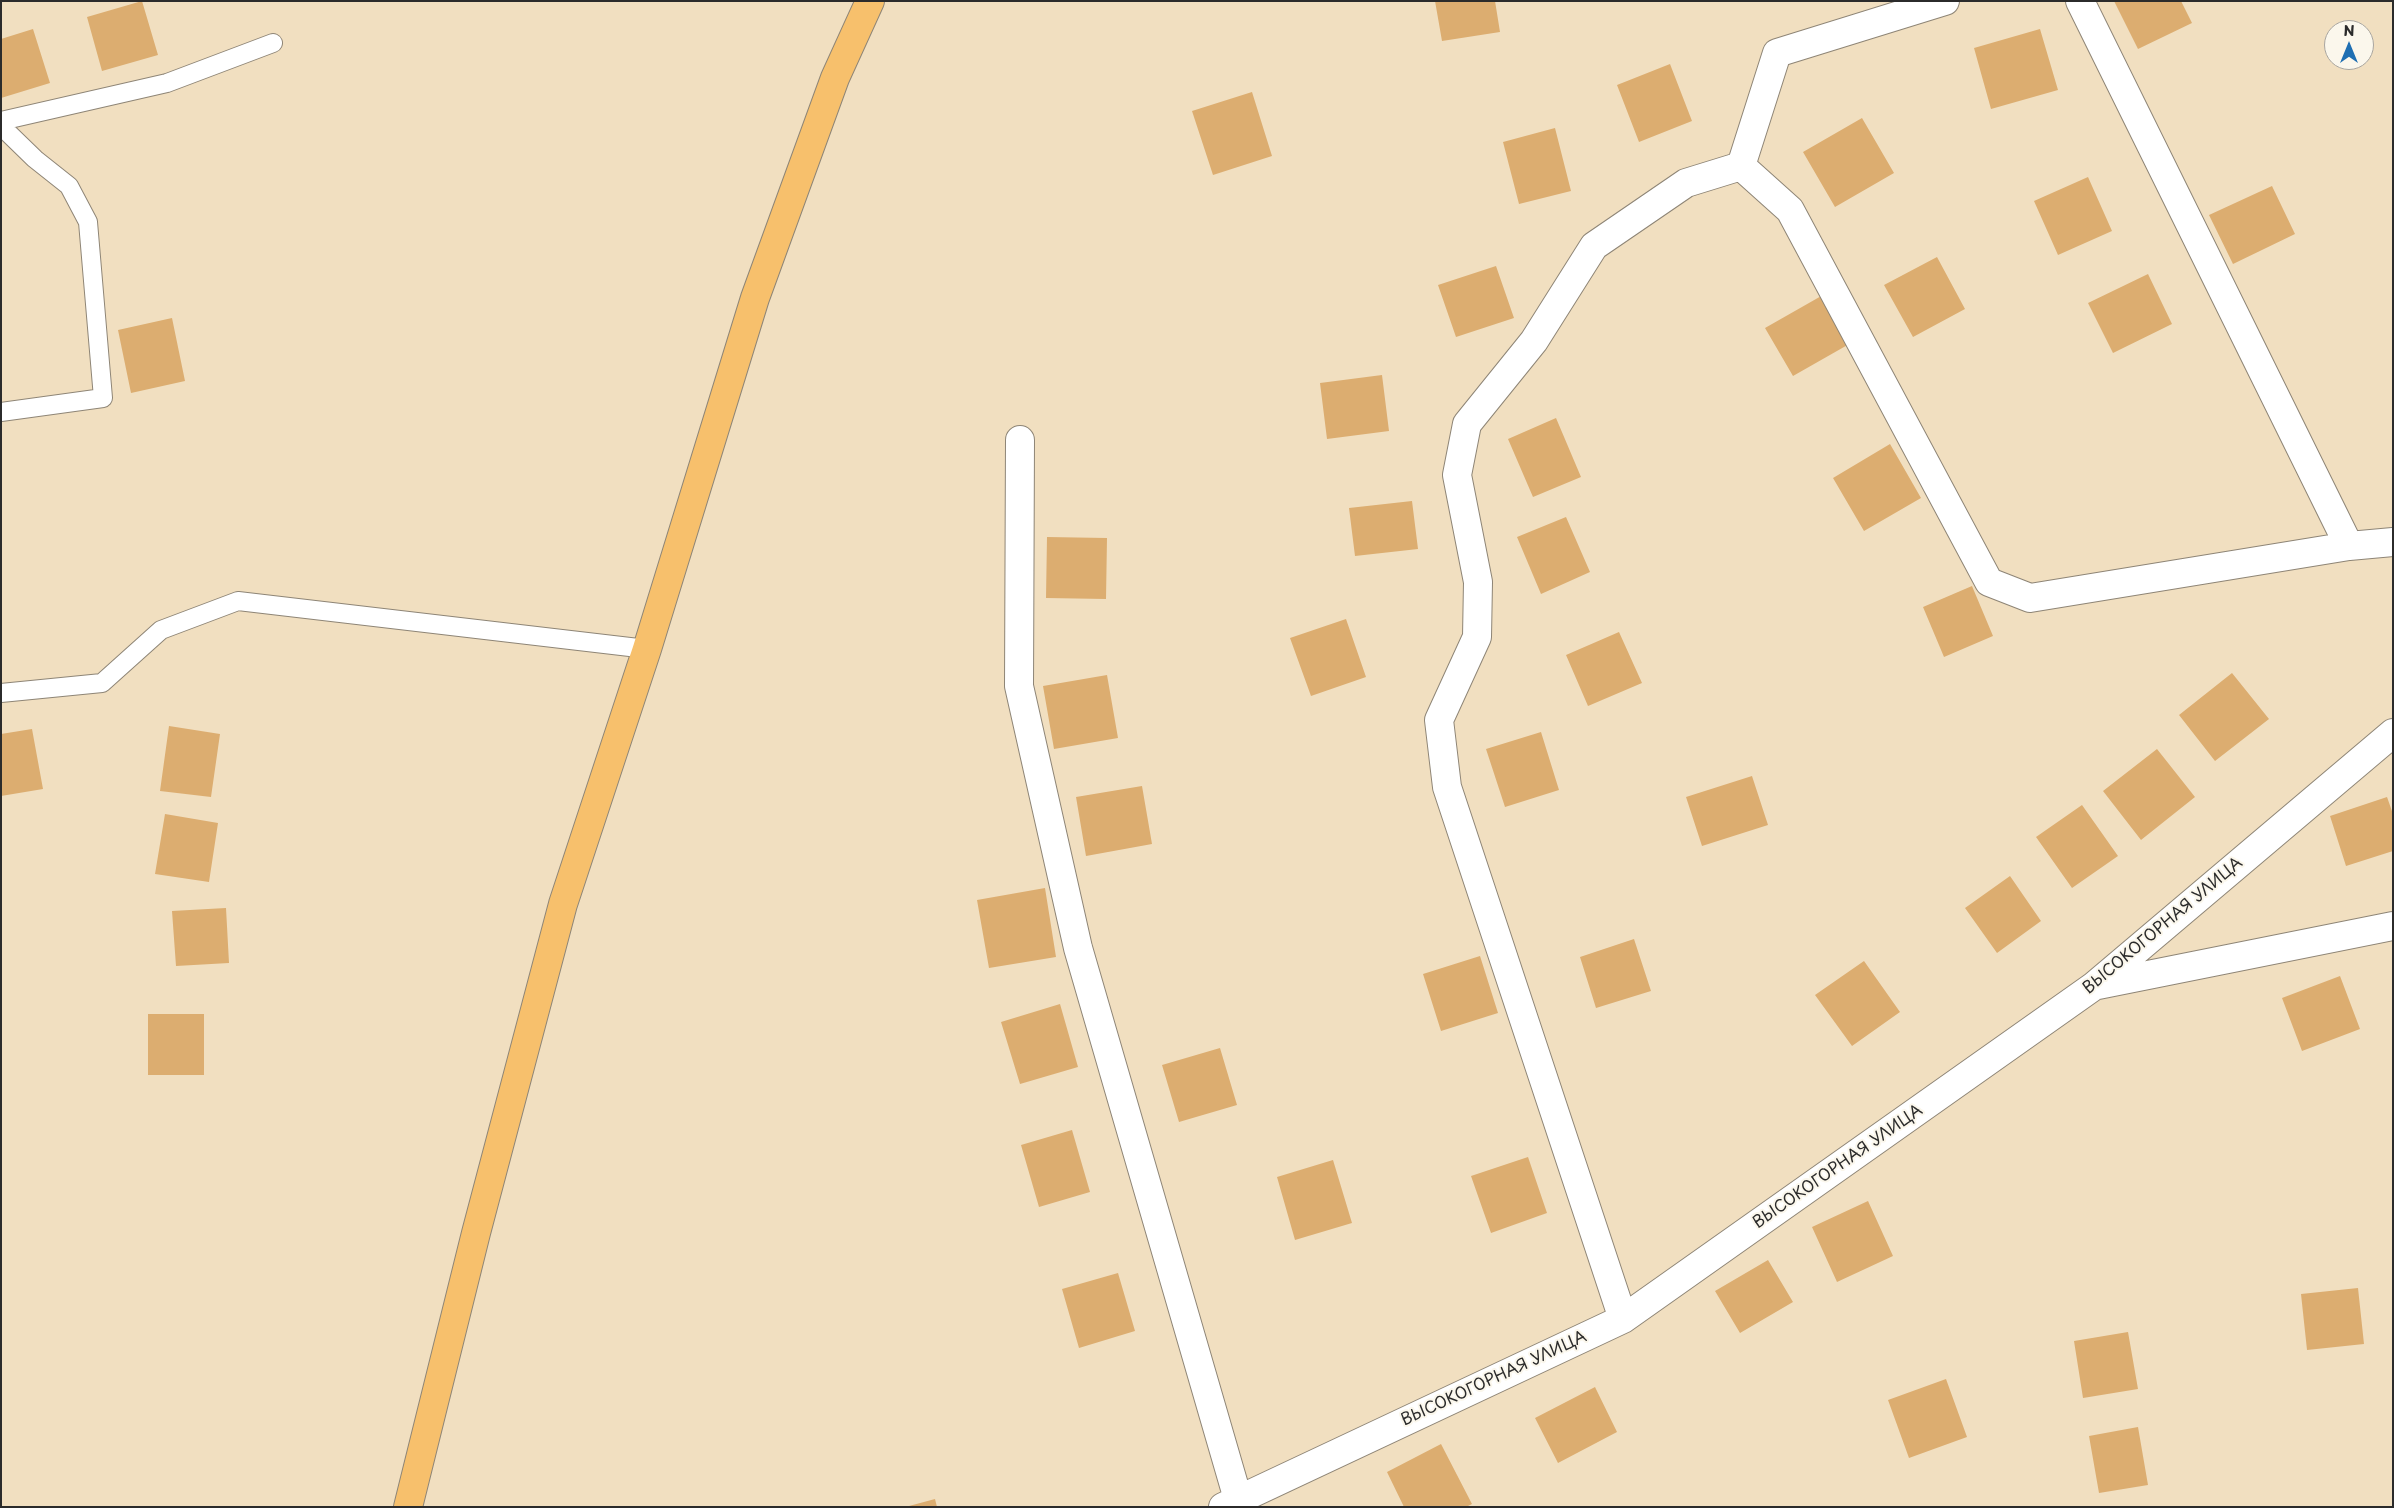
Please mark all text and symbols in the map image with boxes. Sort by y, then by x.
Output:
north arrow [2324,20,2374,70]
text: N [2343,20,2355,41]
street label: ВЫСОКОГОРНАЯ УЛИЦА [2079,854,2247,998]
street label: ВЫСОКОГОРНАЯ УЛИЦА [1750,1101,1926,1233]
street label: ВЫСОКОГОРНАЯ УЛИЦА [1398,1328,1590,1430]

